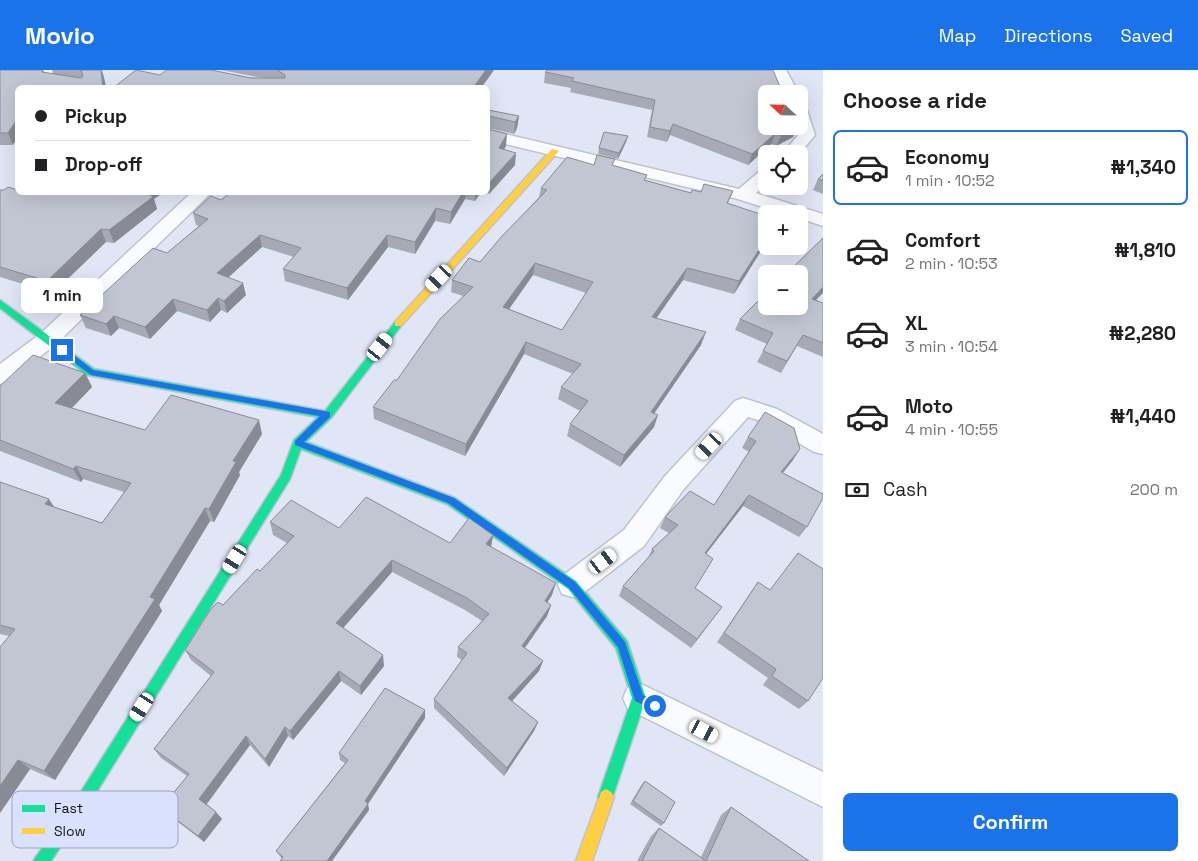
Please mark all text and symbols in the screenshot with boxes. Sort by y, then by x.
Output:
text: Movio [25,20,95,51]
text: Map [939,24,976,47]
text: Directions [1004,24,1093,47]
text: Saved [1121,24,1173,47]
north arrow [758,85,808,135]
map controls [758,85,808,315]
text: Choose a ride [843,86,987,114]
text: Pickup [65,104,127,129]
button: locate [758,145,808,195]
icon: car [845,145,890,190]
text: Economy [905,145,989,170]
text: Drop-off [65,152,143,177]
text: ₦1,340 [1111,155,1176,180]
text: 1 min · 10:52 [905,170,995,191]
button: + [758,205,808,255]
icon: car [845,228,890,273]
text: Comfort [905,228,981,253]
text: ₦1,810 [1114,238,1176,263]
text: 2 min · 10:53 [905,253,998,274]
car [423,262,454,294]
button: − [758,265,808,315]
callout: 1 min [21,278,103,312]
text: 1 min [42,285,82,306]
icon: car [845,311,890,356]
text: XL [905,311,928,336]
text: ₦2,280 [1109,321,1176,346]
car [364,331,395,363]
text: 3 min · 10:54 [905,336,998,357]
route end [51,339,73,361]
icon: car [845,394,890,439]
text: Moto [905,394,953,419]
text: ₦1,440 [1110,404,1176,429]
text: 4 min · 10:55 [905,419,998,440]
car [693,430,724,462]
icon: cash [843,476,871,504]
text: Cash [883,477,928,502]
text: 200 m [1130,479,1178,500]
car [220,542,249,576]
car [586,546,619,576]
car [127,690,156,724]
route start [644,695,666,717]
car [687,718,720,744]
legend [12,791,178,848]
button: Confirm [843,793,1178,851]
text: Fast [54,799,83,817]
text: Slow [54,822,86,840]

